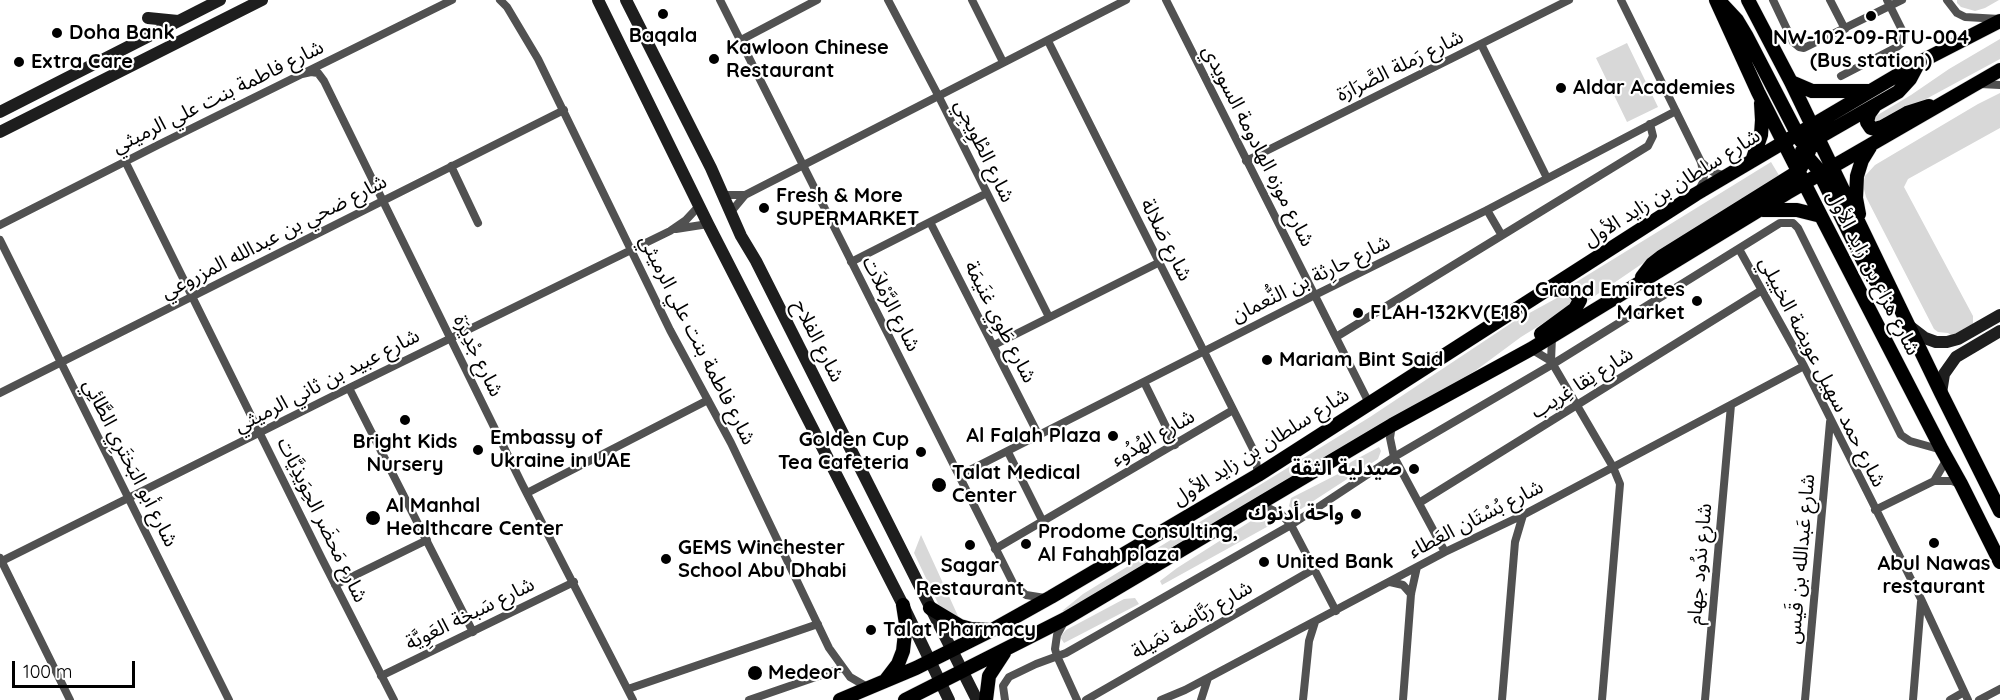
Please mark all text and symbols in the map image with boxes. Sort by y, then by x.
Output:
marker: Baqala [656,7,670,21]
marker: NW-102-09-RTU-004 (Bus station) [1864,9,1878,23]
place label: Doha Bank [69,21,175,45]
place label: Baqala [629,24,697,48]
street label: شارع رَملة الصَّرَارَة [1333,25,1467,107]
marker: Doha Bank [50,26,64,40]
place label: NW-102-09-RTU-004 (Bus station) [1773,26,1969,73]
street label: شارع فاطمة بنت علي الرميثي [108,35,328,159]
place label: Kawloon Chinese Restaurant [726,36,889,83]
street label: شارع موزه الهادومة السويدي [1197,41,1319,251]
place label: Extra Care [31,50,133,74]
marker: Kawloon Chinese Restaurant [707,52,721,66]
marker: Extra Care [12,55,26,69]
place label: Aldar Academies [1573,76,1735,100]
marker: Aldar Academies [1554,81,1568,95]
street label: شارع الطْوِيجِي [949,96,1019,206]
street label: شارع سلطان بن زايد الأول [1579,124,1765,252]
street label: شارع ضحي بن عبدالله المزروعي [157,170,391,304]
place label: Fresh & More SUPERMARKET [776,184,919,231]
street label: شارع هزاع بن زايد الأول [1821,186,1925,360]
street label: شارع صَلالة [1135,195,1197,285]
marker: Fresh & More SUPERMARKET [757,201,771,215]
street label: شارع حارِثة بن النُّعمان [1228,230,1394,328]
street label: شارع فاطمة بنت علي الرميثي [634,231,760,449]
street label: شارع الرَّمْلاَت [857,252,925,356]
street label: شارع حمد سهيل عويضة الخييلي [1753,253,1891,491]
street label: شارع طَوِي غنَيمَة [959,257,1041,387]
place label: Grand Emirates Market [1535,278,1685,325]
marker: Grand Emirates Market [1690,294,1704,308]
street label: شارع الفلاح [787,296,849,386]
place label: FLAH-132KV(E18) [1370,301,1528,325]
marker: FLAH-132KV(E18) [1351,306,1365,320]
street label: شارع جْدِيرَة [448,311,508,401]
street label: شارع عبيد بن ثاني الرميثي [230,324,424,438]
street label: شارع نِقا غِريب [1526,342,1638,424]
place label: Mariam Bint Said [1279,348,1443,372]
marker: Mariam Bint Said [1260,353,1274,367]
street label: شارع أبو البَختَرِي الطَّائِي [77,375,183,551]
street label: شارع سلطان بن زايد الأول [1168,383,1354,511]
street label: شارع الهُدُوء [1107,405,1199,471]
marker: Bright Kids Nursery [398,413,412,427]
place label: Al Falah Plaza [966,424,1101,448]
place label: Embassy of Ukraine in UAE [490,426,631,473]
place label: Golden Cup Tea Cafeteria [778,428,909,475]
marker: Al Falah Plaza [1106,429,1120,443]
place label: Bright Kids Nursery [353,430,457,477]
street label: شارع مَحضَر الحِوَيذِيَّات [272,434,372,606]
marker: Embassy of Ukraine in UAE [471,443,485,457]
marker: Golden Cup Tea Cafeteria [914,445,928,459]
place label: صيدلية الثقة [1291,457,1402,481]
place label: Talat Medical Center [952,461,1081,508]
marker: صيدلية الثقة [1407,462,1421,476]
street label: شارع عَبدالله بن قَيس [1782,473,1820,645]
street label: شارع بُسْتَان العَطاء [1405,475,1547,563]
marker: Talat Medical Center [930,476,948,494]
place label: Al Manhal Healthcare Center [386,494,563,541]
place label: واحة أدنوك [1248,502,1344,526]
street label: شارع ندُود جهام [1683,502,1717,626]
marker: واحة أدنوك [1349,507,1363,521]
marker: Al Manhal Healthcare Center [364,509,382,527]
place label: Prodome Consulting, Al Fahah plaza [1038,520,1238,567]
place label: GEMS Winchester School Abu Dhabi [678,536,847,583]
marker: Abul Nawas restaurant [1927,536,1941,550]
marker: Prodome Consulting, Al Fahah plaza [1019,537,1033,551]
marker: Sagar Restaurant [963,538,977,552]
place label: United Bank [1276,550,1394,574]
marker: GEMS Winchester School Abu Dhabi [659,552,673,566]
place label: Abul Nawas restaurant [1878,552,1990,599]
place label: Sagar Restaurant [916,554,1024,601]
marker: United Bank [1257,555,1271,569]
street label: شارع سَبخة العَوِيَّة [402,572,538,656]
street label: شارع رَبَّاضة نمَيلة [1127,576,1257,664]
place label: Talat Pharmacy [883,618,1036,642]
marker: Talat Pharmacy [864,623,878,637]
scale bar [15,649,138,687]
text: 100 m [23,660,72,683]
place label: Medeor [768,661,842,685]
marker: Medeor [746,664,764,682]

